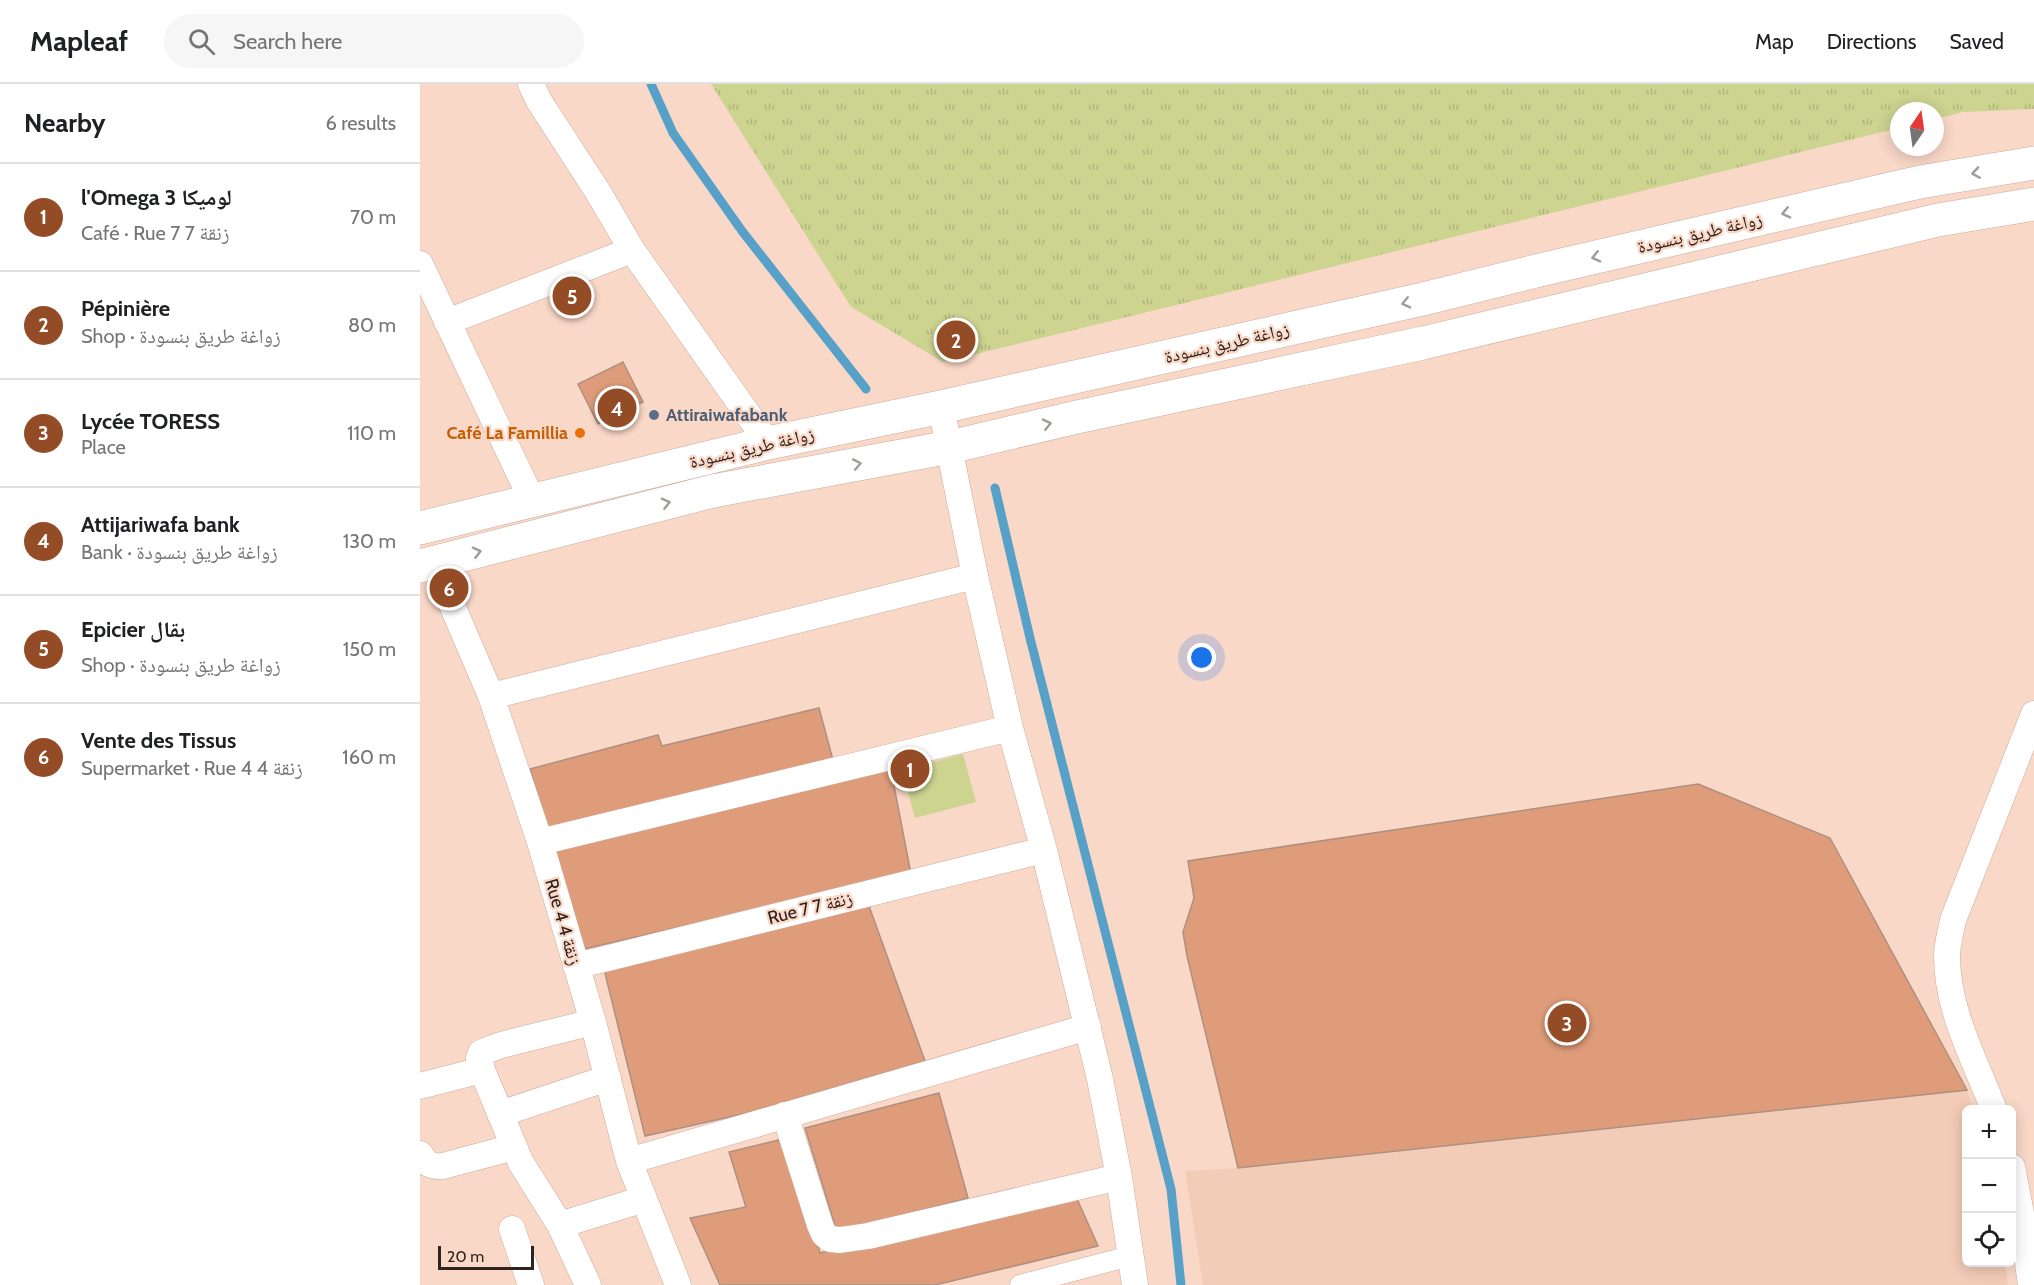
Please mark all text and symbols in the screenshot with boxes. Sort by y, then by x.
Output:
search box [164,14,584,68]
text: Mapleaf [30,24,128,58]
icon: search [185,25,218,58]
text: Search here [233,28,342,55]
text: Map [1755,29,1794,54]
text: Directions [1827,29,1916,54]
text: Saved [1949,29,2004,54]
north arrow [1890,102,1944,156]
text: Nearby [24,107,105,139]
text: 6 results [325,111,396,135]
one-way arrow [1972,166,1981,178]
text: l'Omega 3 لوميكا [81,184,232,211]
text: 1 [40,205,47,229]
text: 70 m [350,205,396,229]
one-way arrow [1781,206,1791,219]
street label: زواغة طريق بنسودة [1636,208,1765,258]
text: Café · Rue 7 زنقة 7 [81,221,229,245]
one-way arrow [1591,250,1601,263]
pin: 5 [552,274,592,318]
text: Pépinière [81,295,170,322]
one-way arrow [1401,296,1411,309]
text: 2 [38,313,49,337]
text: 80 m [348,313,396,337]
pin: 2 [936,318,976,362]
street label: زواغة طريق بنسودة [1163,318,1292,368]
text: Shop · زواغة طريق بنسودة [81,324,281,348]
pin: 4 [598,386,636,430]
place label: Attiraiwafabank [666,404,788,426]
text: Lycée TORESS [81,408,220,435]
marker: Attiraiwafabank [647,408,661,422]
one-way arrow [1042,419,1052,432]
text: 3 [38,421,49,445]
text: 110 m [347,421,396,445]
place label: Café La Famillia [446,422,568,444]
street label: زواغة طريق بنسودة [688,423,817,473]
marker: Café La Famillia [573,426,587,440]
text: Place [81,435,126,459]
one-way arrow [852,459,861,471]
one-way arrow [660,498,670,511]
text: Attijariwafa bank [81,511,240,538]
text: 4 [37,529,50,553]
text: 130 m [343,529,396,553]
text: Bank · زواغة طريق بنسودة [81,540,278,564]
one-way arrow [471,547,482,559]
pin: 6 [429,566,468,610]
text: Epicier بقال [81,616,185,643]
text: 5 [38,637,49,661]
text: 150 m [343,637,396,661]
your location [1187,643,1216,672]
text: Shop · زواغة طريق بنسودة [81,653,281,677]
text: Vente des Tissus [81,727,236,754]
text: 6 [38,745,49,769]
text: 160 m [342,745,396,769]
pin: 1 [890,746,930,792]
text: Supermarket · Rue 4 زنقة 4 [81,756,303,780]
street label: Rue 4 زنقة 4 [540,876,586,968]
street label: Rue 7 زنقة 7 [765,887,855,929]
pin: 3 [1548,1000,1586,1046]
map controls [1962,1105,2016,1267]
button: + [1962,1105,2016,1159]
button: − [1962,1159,2016,1213]
button: locate [1962,1213,2016,1267]
scale bar [438,1243,534,1270]
text: 20 m [447,1247,484,1266]

